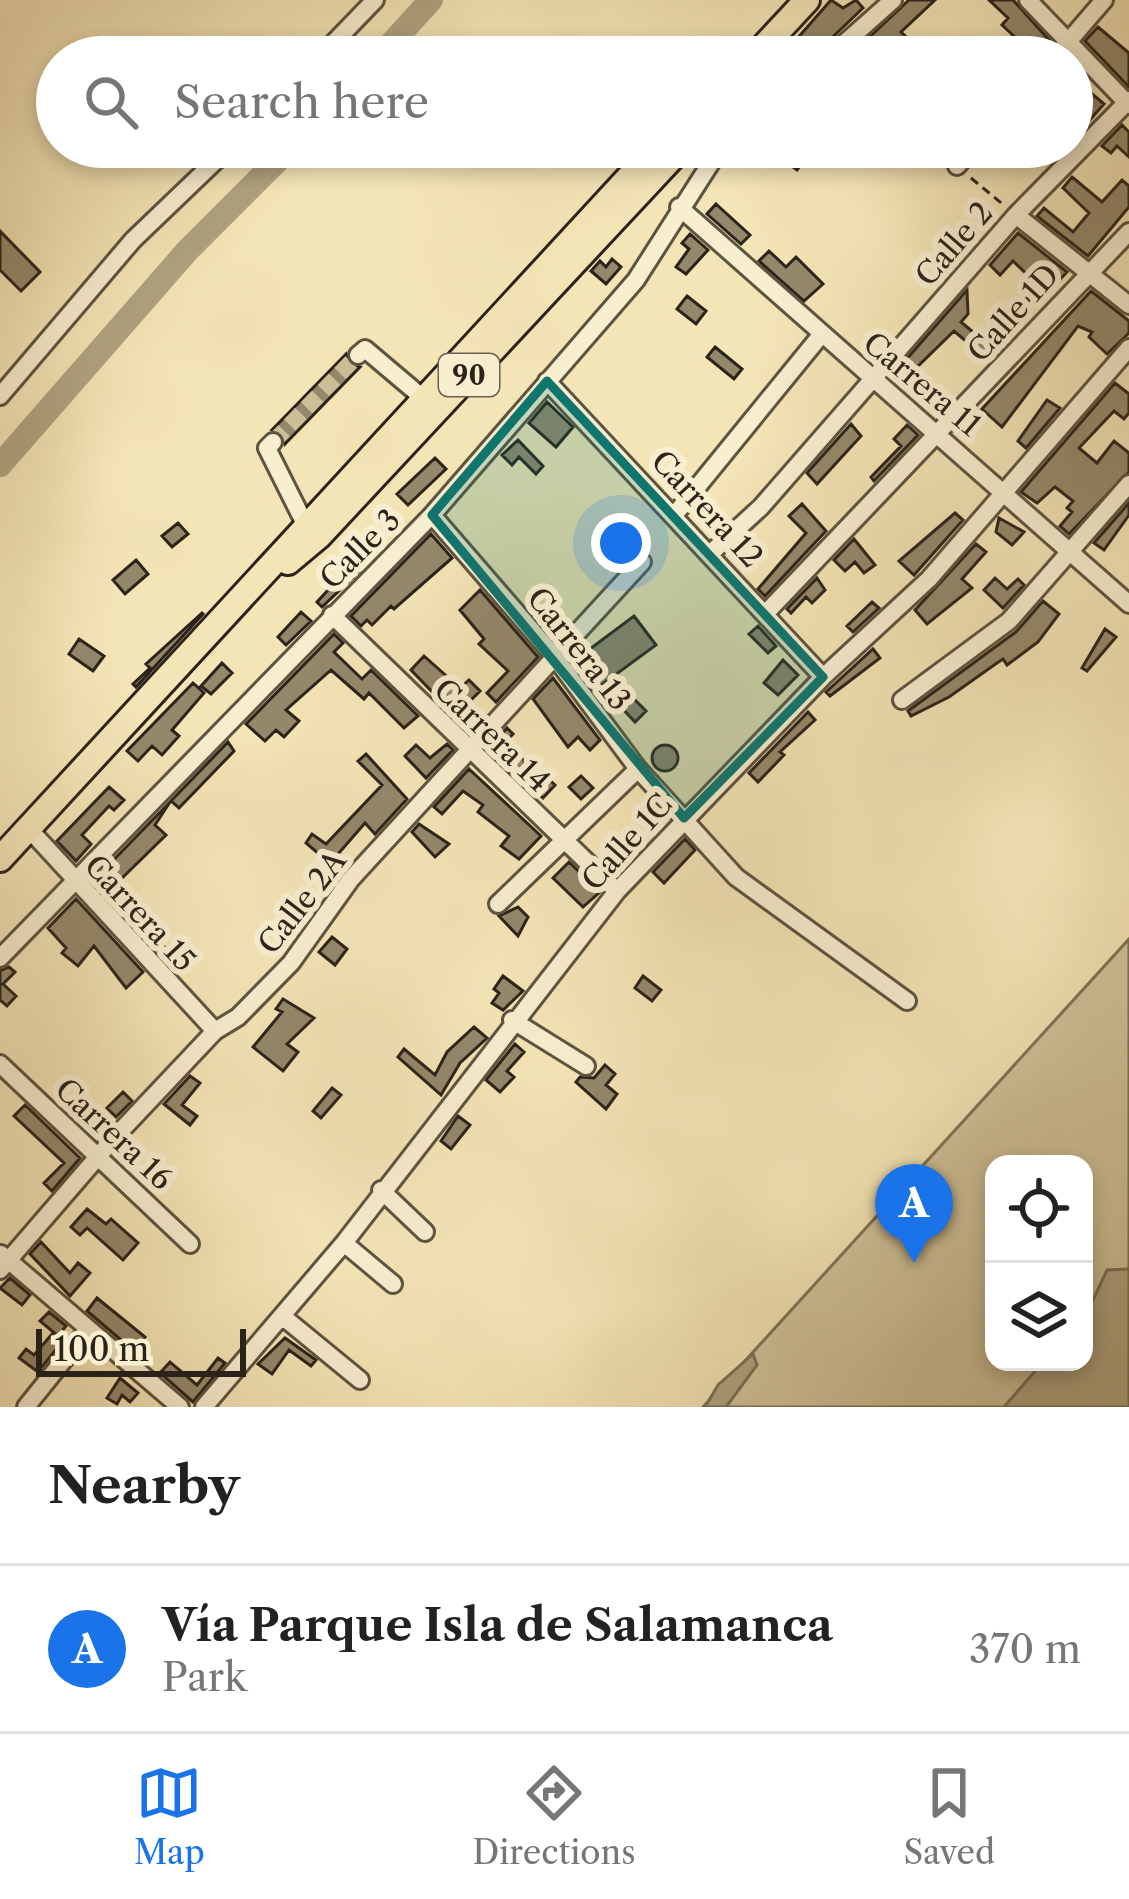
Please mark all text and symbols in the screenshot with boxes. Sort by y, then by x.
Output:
search box [36,36,1093,168]
icon: search [78,69,144,135]
text: Search here [174,74,429,130]
street label: Calle 2 [908,195,1000,293]
street label: Calle 1D [960,257,1066,369]
street label: Carrera 11 [856,324,989,444]
road number: 90 [439,354,499,396]
street label: Carrera 12 [644,443,770,575]
street label: Calle 3 [312,501,408,597]
your location [591,513,651,573]
street label: Carrera 13 [520,580,638,718]
street label: Carrera 14 [426,671,558,799]
street label: Calle 1C [574,786,680,898]
street label: Calle 2A [250,842,354,961]
street label: Carrera 15 [77,847,203,979]
street label: Carrera 16 [48,1070,180,1198]
map controls [985,1155,1093,1371]
button: locate [985,1155,1093,1263]
pin: A [875,1164,953,1263]
button: layers [985,1263,1093,1371]
scale bar [36,1323,246,1376]
text: 100 m [54,1329,149,1370]
text: Nearby [48,1454,240,1516]
text: Vía Parque Isla de Salamanca [162,1597,833,1653]
text: A [72,1625,102,1673]
text: 370 m [969,1625,1081,1673]
text: Park [162,1653,247,1701]
tab: Map [134,1760,205,1873]
tab: Directions [473,1760,636,1873]
tab: Saved [903,1760,995,1873]

